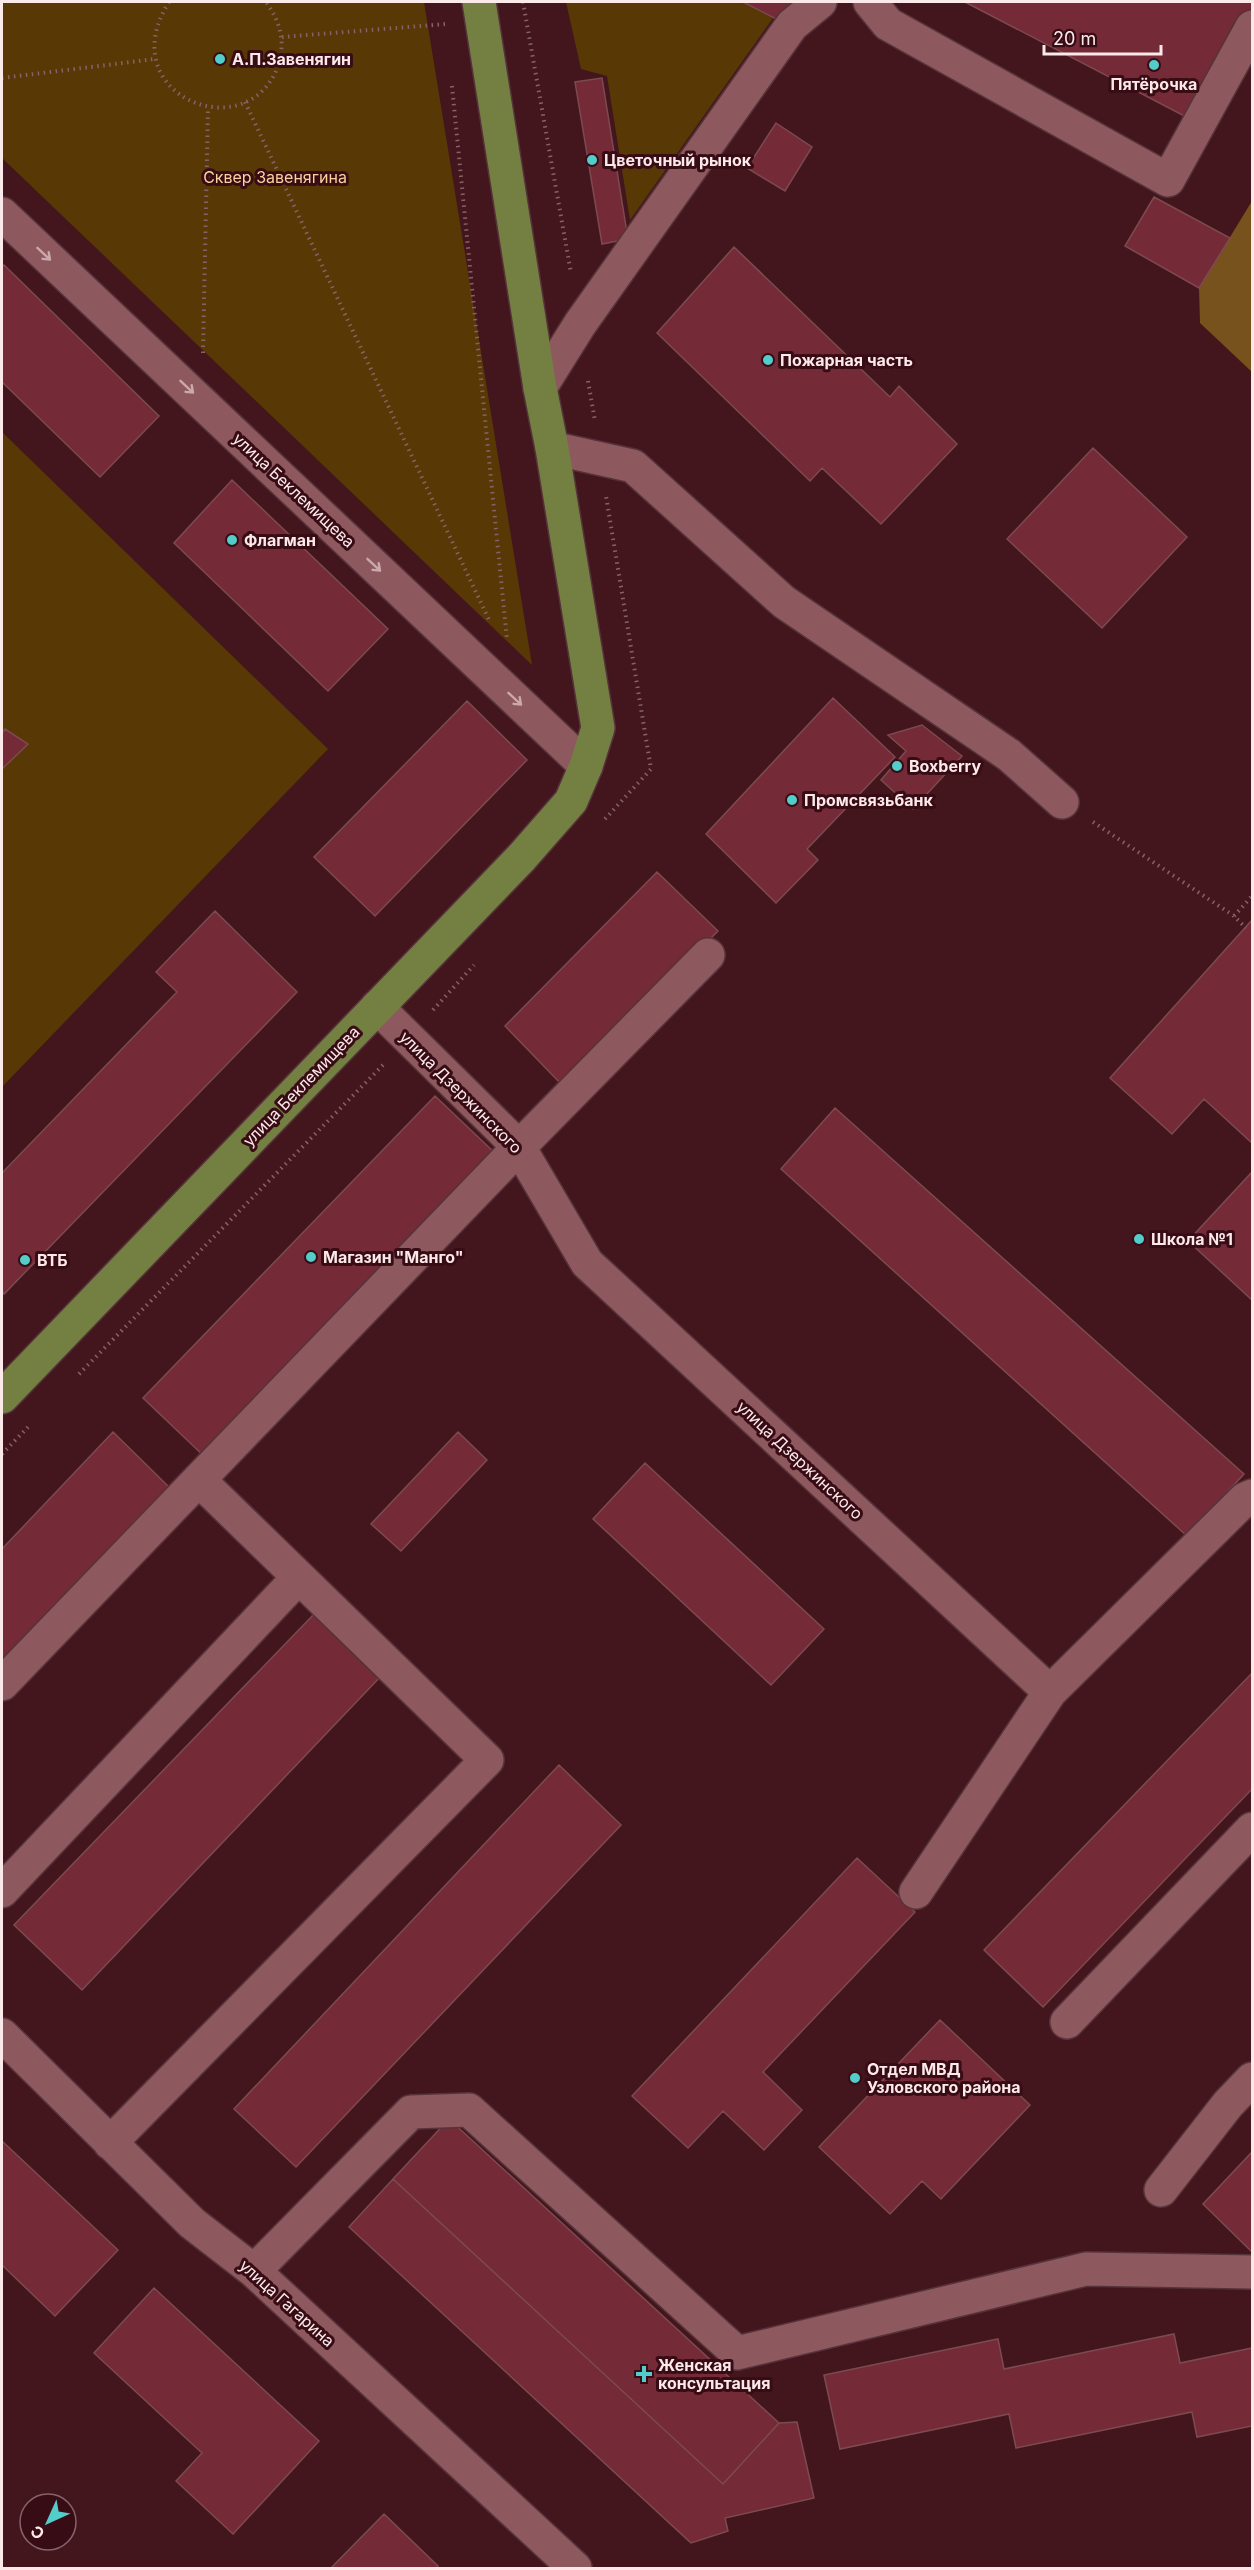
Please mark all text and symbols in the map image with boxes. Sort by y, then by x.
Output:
scale bar [1044,18,1161,56]
text: 20 m [1053,28,1096,49]
place label: А.П.Завенягин [232,49,351,69]
marker: А.П.Завенягин [213,52,227,66]
marker: Пятёрочка [1147,58,1161,72]
place label: Пятёрочка [1111,74,1197,94]
place label: Цветочный рынок [604,150,752,170]
marker: Цветочный рынок [585,153,599,167]
park label: Сквер Завенягина [203,167,347,187]
one-way arrow [37,247,52,261]
place label: Пожарная часть [780,350,913,370]
marker: Пожарная часть [761,353,775,367]
one-way arrow [179,380,194,395]
street label: улица Беклемищева [229,428,359,552]
place label: Флагман [244,530,316,550]
marker: Флагман [225,533,239,547]
one-way arrow [366,558,381,572]
one-way arrow [508,692,523,706]
place label: Boxberry [909,756,981,776]
marker: Boxberry [890,759,904,773]
place label: Промсвязьбанк [804,790,933,810]
marker: Промсвязьбанк [785,793,799,807]
street label: улица Беклемищева [239,1022,363,1150]
street label: улица Дзержинского [396,1027,526,1157]
place label: Школа №1 [1151,1229,1233,1249]
marker: Школа №1 [1132,1232,1146,1246]
place label: Магазин "Манго" [323,1247,464,1267]
place label: ВТБ [37,1250,68,1270]
marker: Магазин "Манго" [304,1250,318,1264]
marker: ВТБ [18,1253,32,1267]
street label: улица Дзержинского [733,1396,867,1524]
place label: Отдел МВД Узловского района [867,2059,1021,2097]
marker: Отдел МВД Узловского района [848,2071,862,2085]
street label: улица Гагарина [235,2255,339,2351]
place label: Женская консультация [658,2355,770,2393]
marker: Женская консультация [635,2365,653,2383]
north arrow [18,2492,78,2552]
text: С [26,2521,49,2544]

